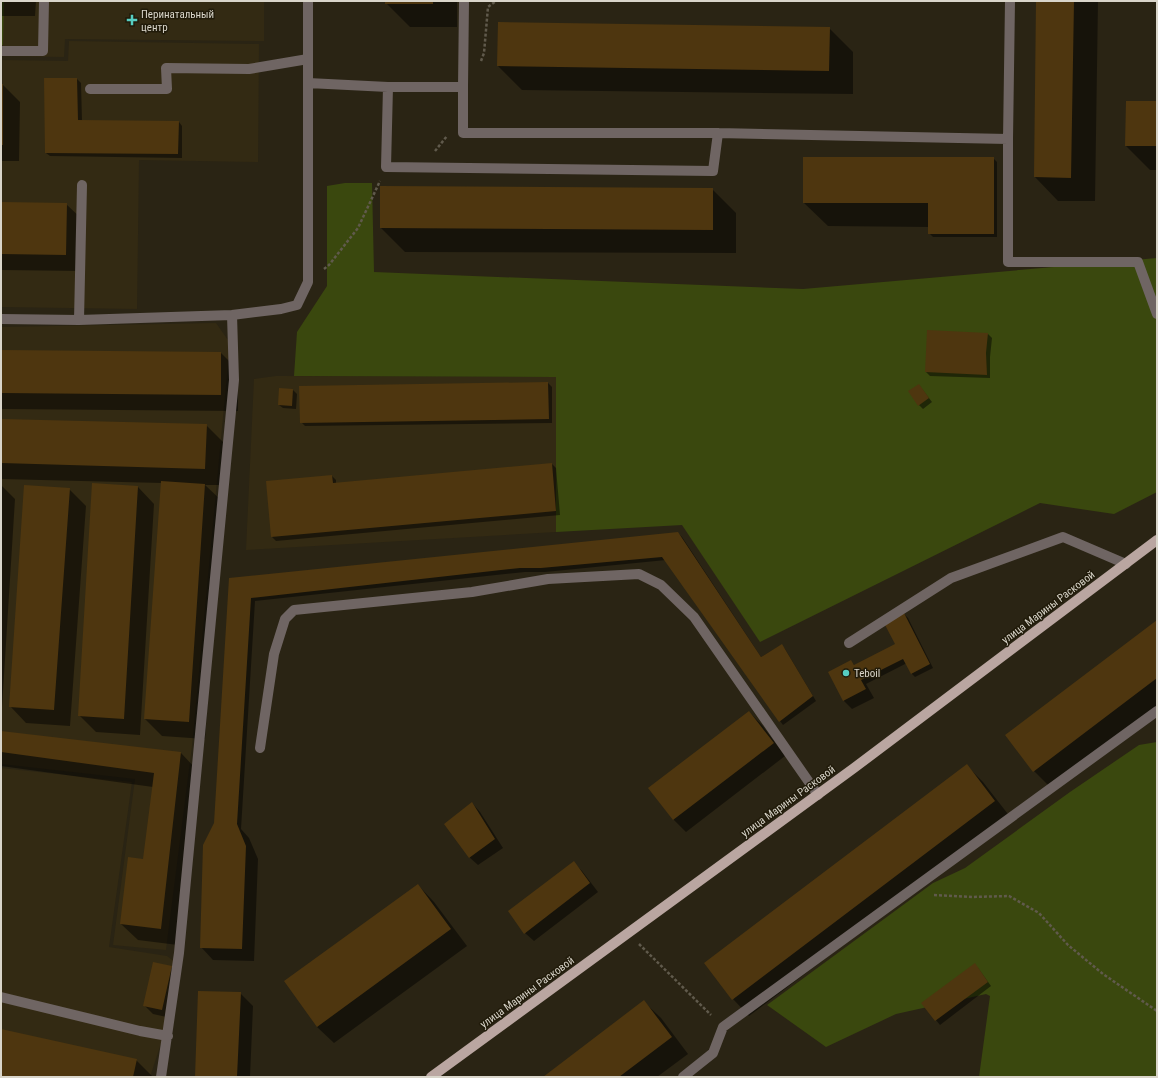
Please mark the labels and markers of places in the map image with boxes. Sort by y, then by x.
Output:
place label: Перинатальный центр [141,8,214,34]
marker: Перинатальный центр [126,14,138,26]
place label: Teboil [854,667,880,680]
marker: Teboil [841,668,851,678]

